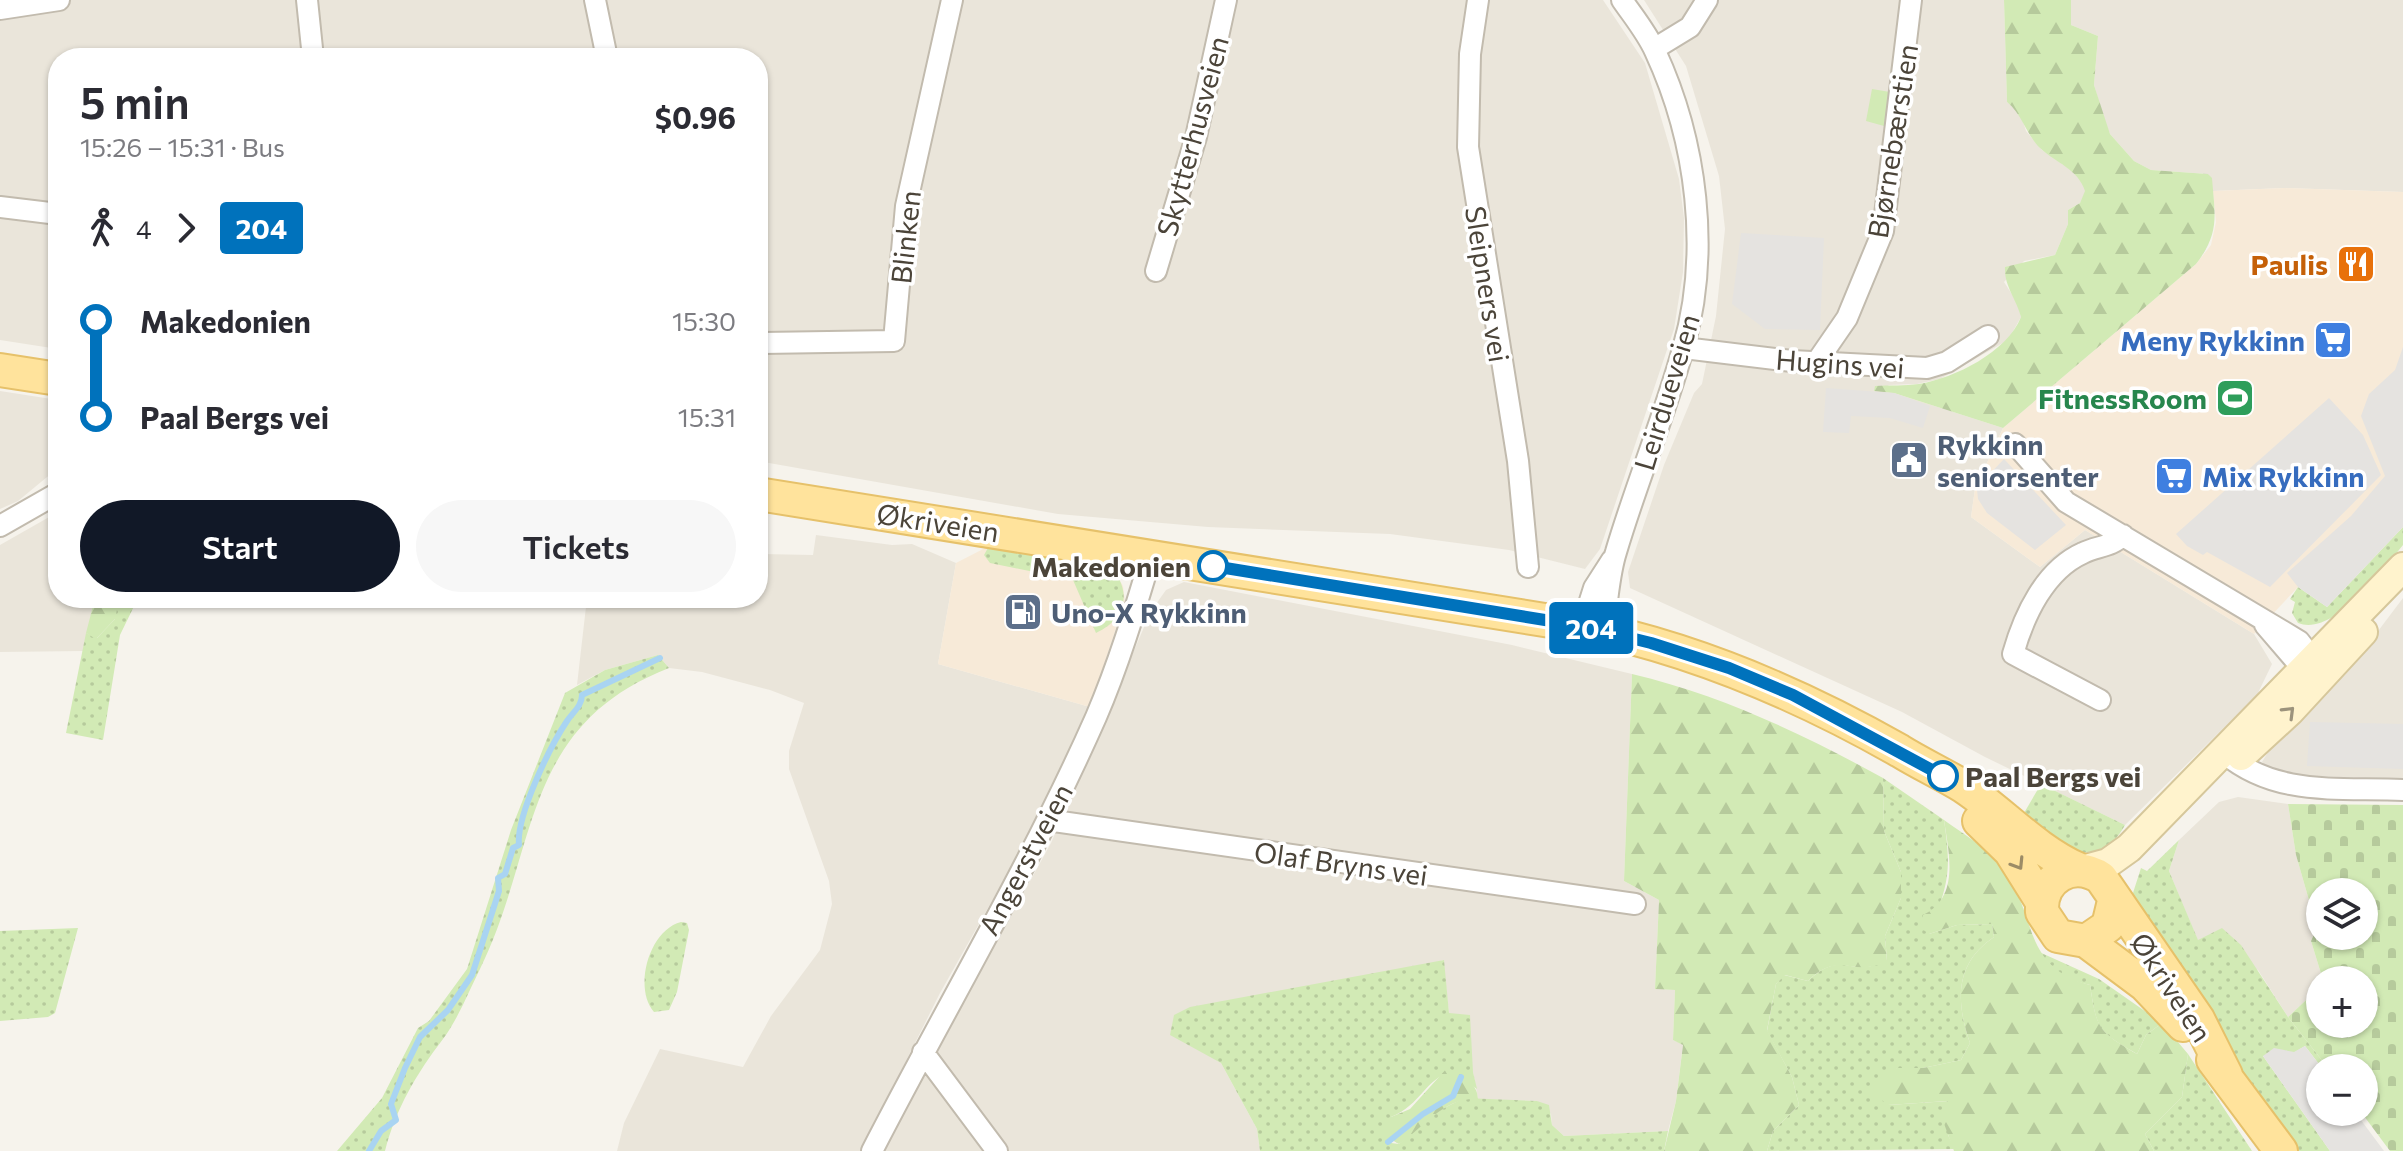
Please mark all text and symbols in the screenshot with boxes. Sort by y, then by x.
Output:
street label: Skytterhusveien [1149,32,1235,240]
street label: Bjørnebærstien [1860,41,1924,241]
text: 5 min [80,74,190,128]
text: $0.96 [655,98,736,135]
text: 15:26 – 15:31 · Bus [80,131,285,162]
street label: Blinken [883,189,927,285]
street label: Sleipners vei [1459,204,1517,364]
icon: walk [80,206,124,250]
icon: forward [164,206,208,250]
text: 204 [236,211,287,245]
text: 4 [136,213,152,244]
restaurant icon: Paulis [2335,243,2377,285]
place label: Paulis [2251,247,2328,281]
text: Makedonien [140,302,311,339]
text: 15:30 [672,305,736,336]
street label: Leirdueveien [1626,310,1706,474]
supermarket icon: Meny Rykkinn [2312,319,2354,361]
place label: Meny Rykkinn [2120,323,2305,357]
street label: Hugins vei [1774,342,1906,384]
sports icon: FitnessRoom [2214,377,2256,419]
place label: FitnessRoom [2038,381,2207,415]
text: Paal Bergs vei [140,398,329,435]
text: 15:31 [678,401,736,432]
place label: Rykkinn seniorsenter [1937,427,2099,493]
public building icon: Rykkinn seniorsenter [1888,439,1930,481]
supermarket icon: Mix Rykkinn [2153,455,2195,497]
place label: Mix Rykkinn [2202,459,2365,493]
street label: Økriveien [875,496,1001,548]
button: Start [80,500,400,592]
button: Tickets [416,500,736,592]
place label: Makedonien [1031,549,1191,583]
marker: Makedonien [1198,551,1228,581]
fuel station icon: Uno-X Rykkinn [1002,591,1044,633]
place label: Uno-X Rykkinn [1051,595,1247,629]
line badge: 204 [1545,602,1637,654]
text: 204 [1565,611,1617,645]
one-way arrow [2280,706,2294,721]
place label: Paal Bergs vei [1965,759,2141,793]
marker: Paal Bergs vei [1928,761,1958,791]
street label: Angerstveien [971,777,1079,941]
street label: Olaf Bryns vei [1252,834,1430,892]
one-way arrow [2009,855,2024,870]
map controls [2306,878,2378,1126]
button: layers [2306,878,2378,950]
street label: Økriveien [2124,926,2220,1048]
button: + [2306,966,2378,1038]
button: − [2306,1054,2378,1126]

